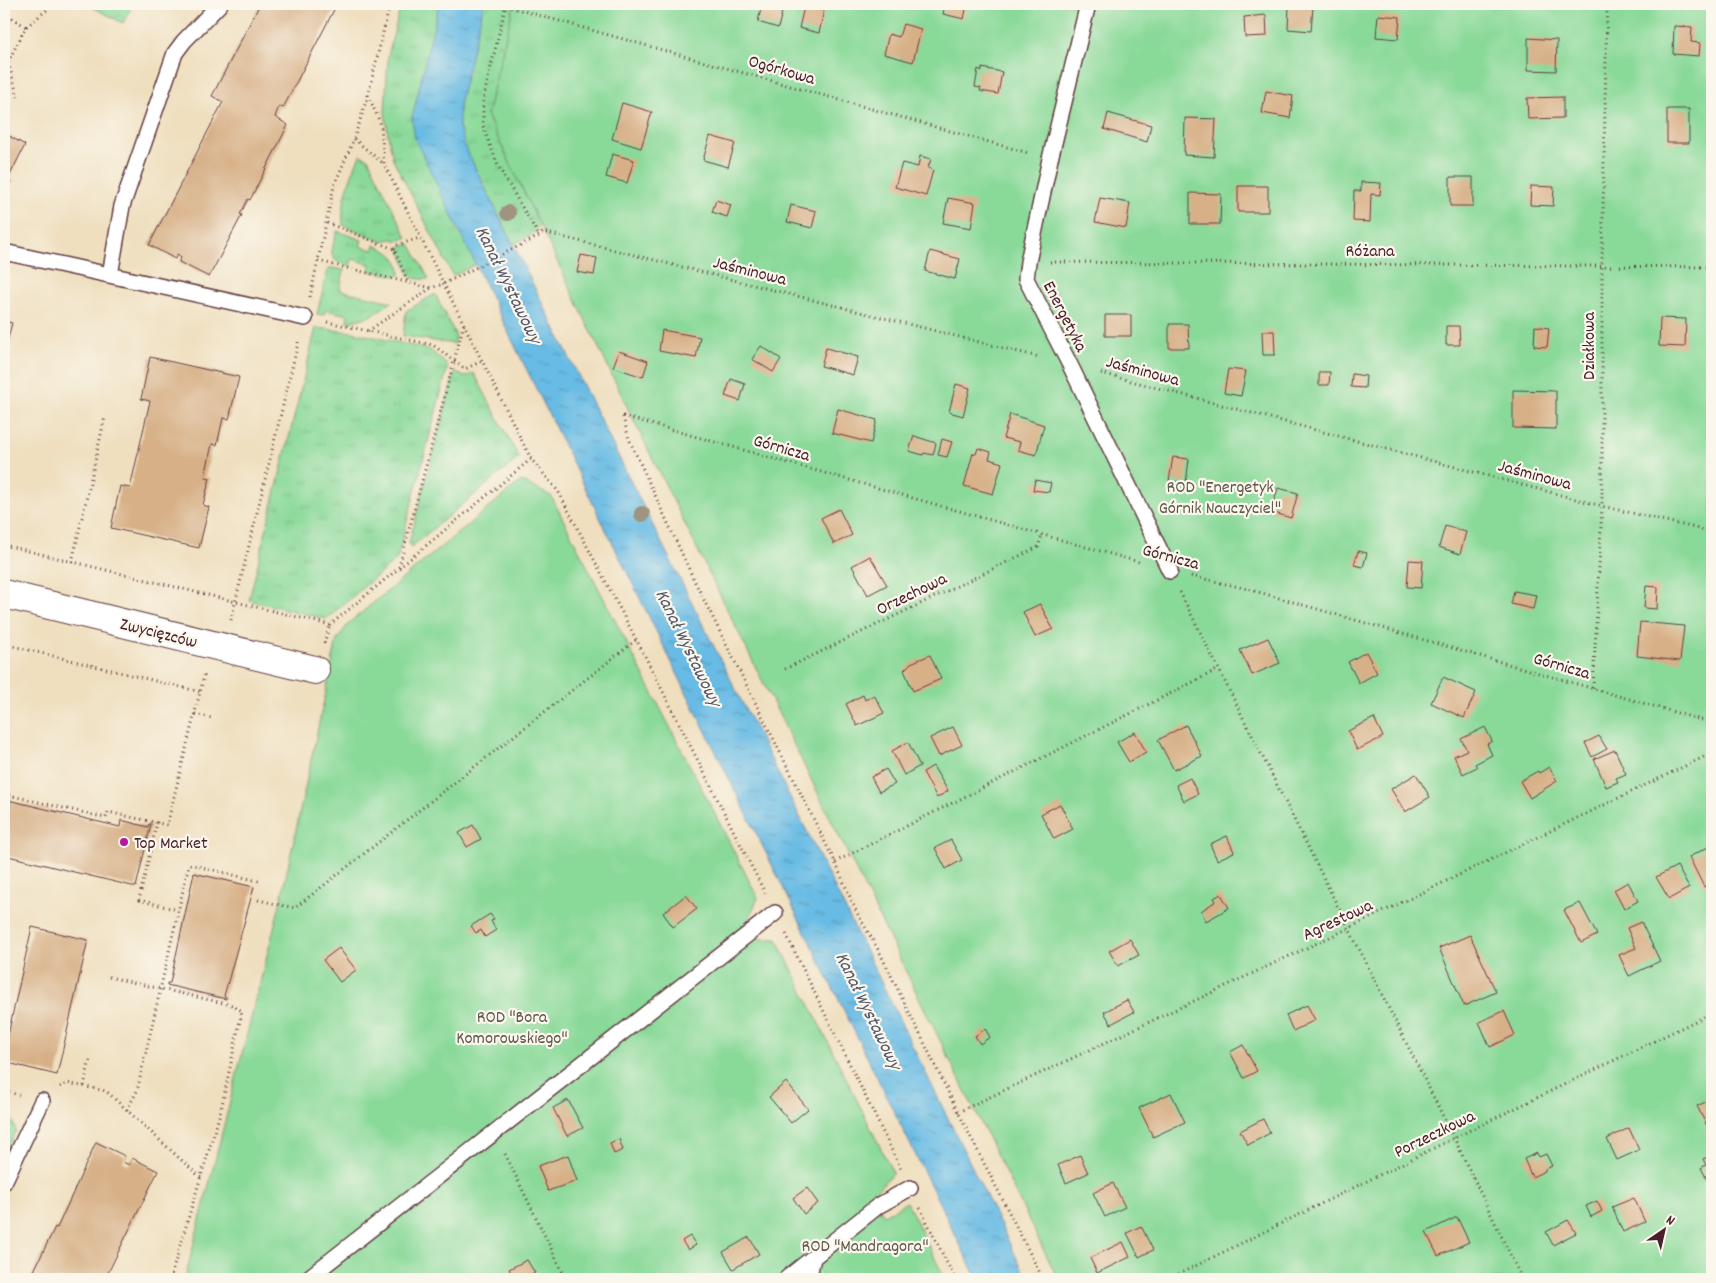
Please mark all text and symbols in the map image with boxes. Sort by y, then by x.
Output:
street label: Ogórkowa [745,50,818,93]
water label: Kanał Wystawowy [467,222,548,351]
street label: Różana [1346,240,1395,265]
street label: Jaśminowa [710,251,789,294]
street label: Energetyka [1035,277,1093,357]
street label: Działkowa [1578,312,1603,380]
street label: Jaśminowa [1103,351,1182,394]
street label: Górnicza [750,429,813,470]
street label: Jaśminowa [1495,455,1574,498]
park label: ROD "Energetyk Górnik Nauczyciel" [1159,476,1281,522]
street label: Górnicza [1139,539,1202,578]
street label: Orzechowa [873,567,952,623]
water label: Kanał Wystawowy [647,585,728,714]
street label: Zwycięzców [117,613,200,656]
street label: Górnicza [1530,647,1593,688]
place label: Top Market [134,832,208,857]
marker: Top Market [118,836,130,848]
street label: Agrestowa [1299,894,1378,948]
water label: Kanał Wystawowy [827,948,908,1077]
park label: ROD "Bora Komorowskiego" [456,1006,568,1052]
street label: Porzeczkowa [1390,1105,1480,1166]
north arrow [1638,1206,1688,1256]
text: N [1662,1211,1679,1231]
park label: ROD "Mandragora" [801,1235,929,1260]

